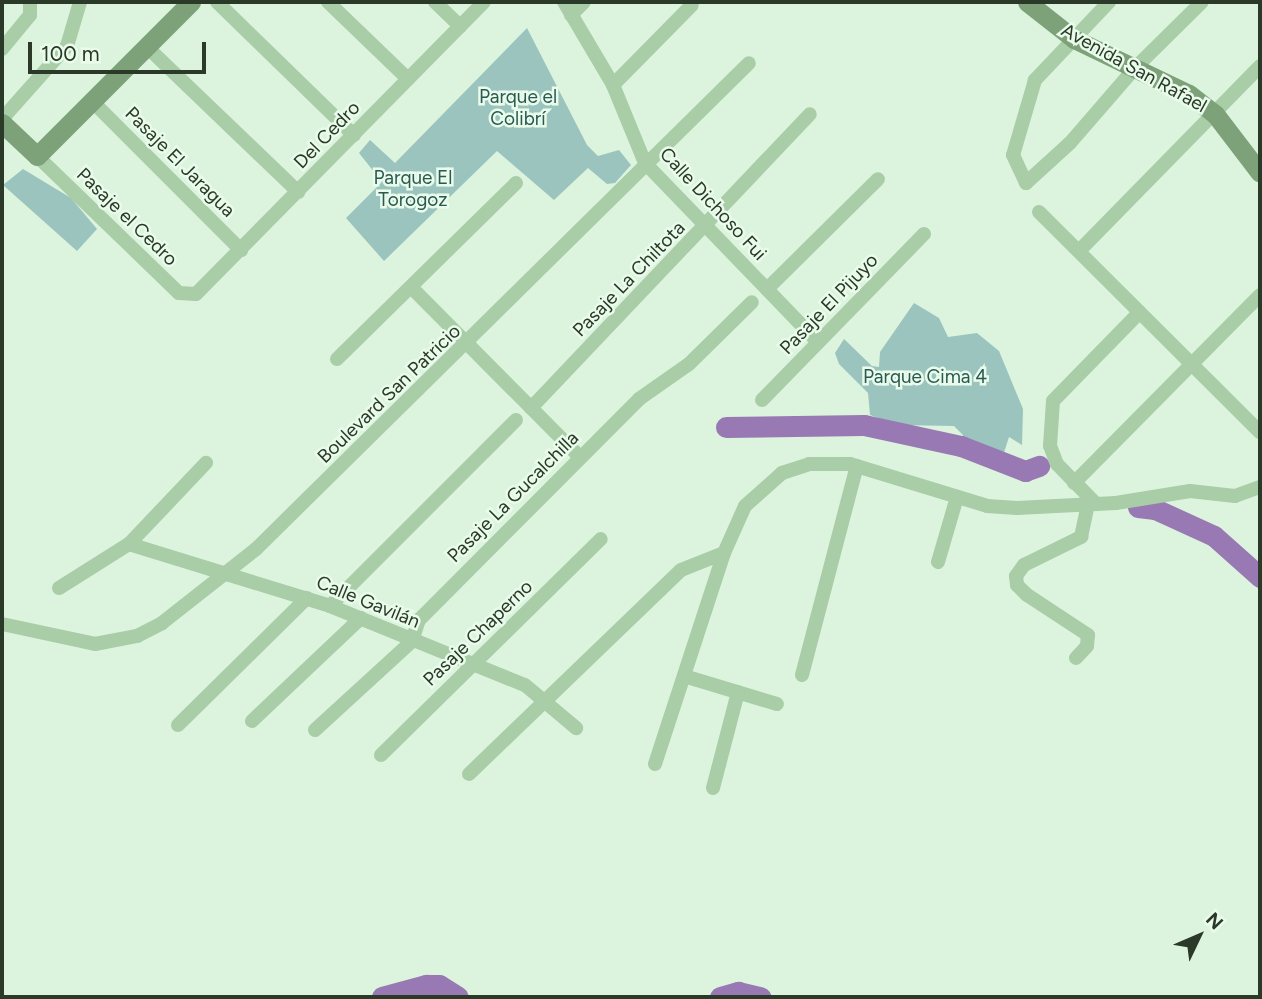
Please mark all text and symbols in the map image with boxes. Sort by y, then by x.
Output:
street label: Avenida San Rafael [1057,19,1211,117]
scale bar [32,28,210,72]
text: 100 m [41,41,100,66]
park label: Parque el Colibrí [479,86,557,130]
street label: Del Cedro [289,97,365,173]
street label: Pasaje El Jaragua [120,102,240,222]
street label: Calle Dichoso Fui [655,143,771,265]
street label: Pasaje el Cedro [72,163,182,271]
park label: Parque El Torogoz [373,167,453,211]
street label: Pasaje La Chiltota [568,217,690,341]
street label: Pasaje El Pijuyo [775,249,883,359]
street label: Boulevard San Patricio [313,320,465,468]
park label: Parque Cima 4 [863,366,987,388]
street label: Pasaje La Gucalchilla [443,427,583,567]
street label: Calle Gavilán [313,571,423,633]
street label: Pasaje Chaperno [419,575,537,691]
north arrow [1164,901,1234,971]
text: N [1201,908,1228,934]

